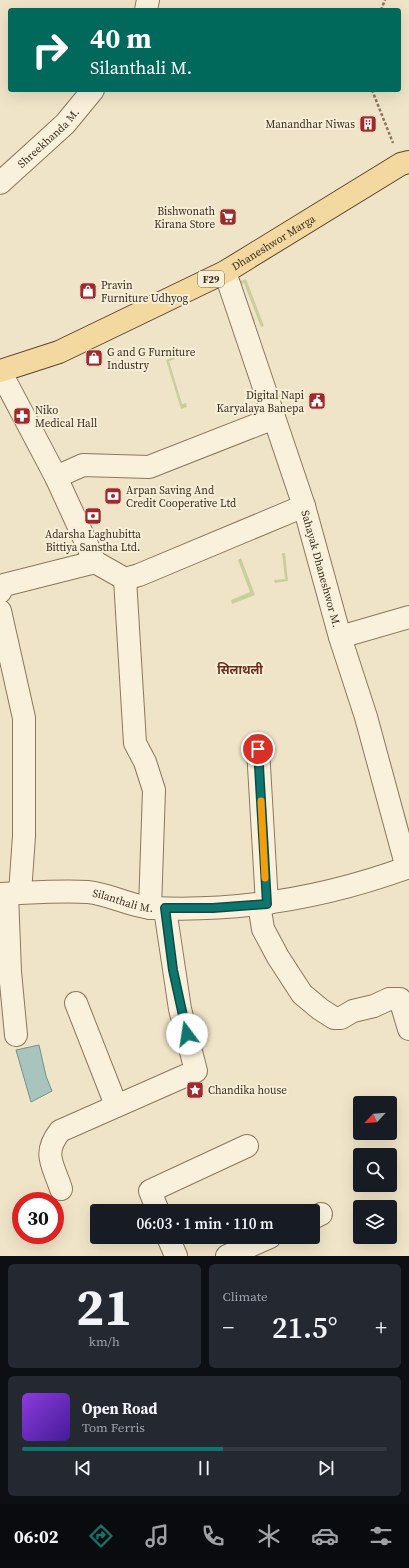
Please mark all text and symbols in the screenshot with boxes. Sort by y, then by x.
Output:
text: 40 m [90,19,152,57]
icon: right [24,24,76,76]
text: Silanthali M. [90,55,192,80]
street label: Shreekhanda M. [14,105,83,172]
building icon: Manandhar Niwas [358,114,378,134]
place label: Manandhar Niwas [265,117,355,132]
place label: Bishwonath Kirana Store [154,204,215,232]
supermarket icon: Bishwonath Kirana Store [218,207,238,227]
street label: Dhaneshwor Marga [229,211,319,274]
road number: F29 [198,271,224,287]
place label: Pravin Furniture Udhyog [101,278,188,306]
shop icon: Pravin Furniture Udhyog [78,281,98,301]
place label: G and G Furniture Industry [107,345,196,373]
shop icon: G and G Furniture Industry [84,348,104,368]
place label: Digital Napi Karyalaya Banepa [216,388,304,416]
public building icon: Digital Napi Karyalaya Banepa [307,391,327,411]
place label: Niko Medical Hall [35,403,97,431]
pharmacy icon: Niko Medical Hall [12,406,32,426]
place label: Arpan Saving And Credit Cooperative Ltd [126,483,237,511]
bank icon: Arpan Saving And Credit Cooperative Ltd [103,486,123,506]
bank icon: Adarsha Laghubitta Bittiya Sanstha Ltd. [83,506,103,526]
street label: Sahayak Dhaneshwor M. [297,509,344,629]
place label: Adarsha Laghubitta Bittiya Sanstha Ltd. [45,527,141,555]
district label: सिलाथली [217,662,263,678]
pin [241,732,275,766]
icon: arrive [247,738,269,760]
street label: Silanthali M. [91,886,154,916]
position arrow [166,1013,208,1055]
place icon: Chandika house [185,1080,205,1100]
place label: Chandika house [208,1083,287,1098]
north arrow [353,1096,397,1140]
map controls [353,1096,397,1244]
button: search [353,1148,397,1192]
speed limit sign: 30 [12,1192,64,1244]
button: layers [353,1200,397,1244]
text: 06:03 · 1 min · 110 m [137,1213,273,1234]
text: 21 [76,1271,132,1342]
text: Climate [223,1288,268,1305]
text: 21.5° [272,1307,338,1348]
text: − [223,1312,234,1342]
text: + [375,1312,387,1342]
text: km/h [89,1333,120,1350]
text: Open Road [82,1398,157,1419]
text: Tom Ferris [82,1419,145,1436]
icon: previous [72,1457,94,1479]
icon: pause [193,1457,215,1479]
icon: next [315,1457,337,1479]
icon: directions [87,1522,115,1550]
icon: music [143,1522,171,1550]
icon: phone [199,1522,227,1550]
icon: climate [255,1522,283,1550]
icon: car [311,1522,339,1550]
icon: filters [367,1522,395,1550]
text: 06:02 [14,1524,58,1549]

